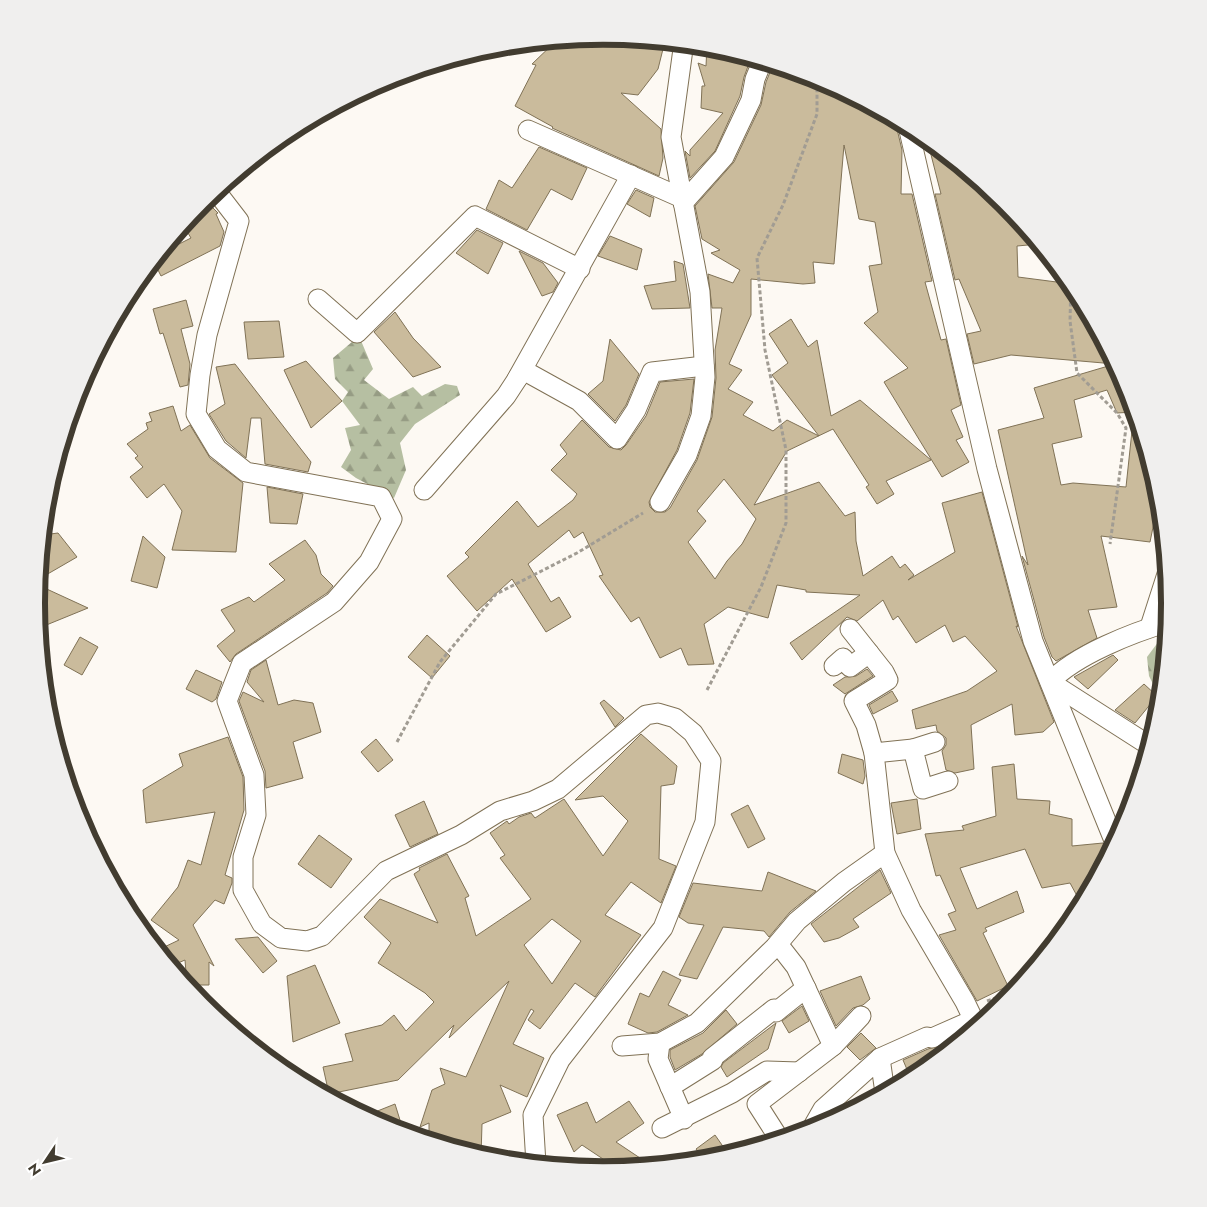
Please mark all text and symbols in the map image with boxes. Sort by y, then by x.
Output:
north arrow [20,1137,70,1187]
text: N [23,1159,46,1180]

